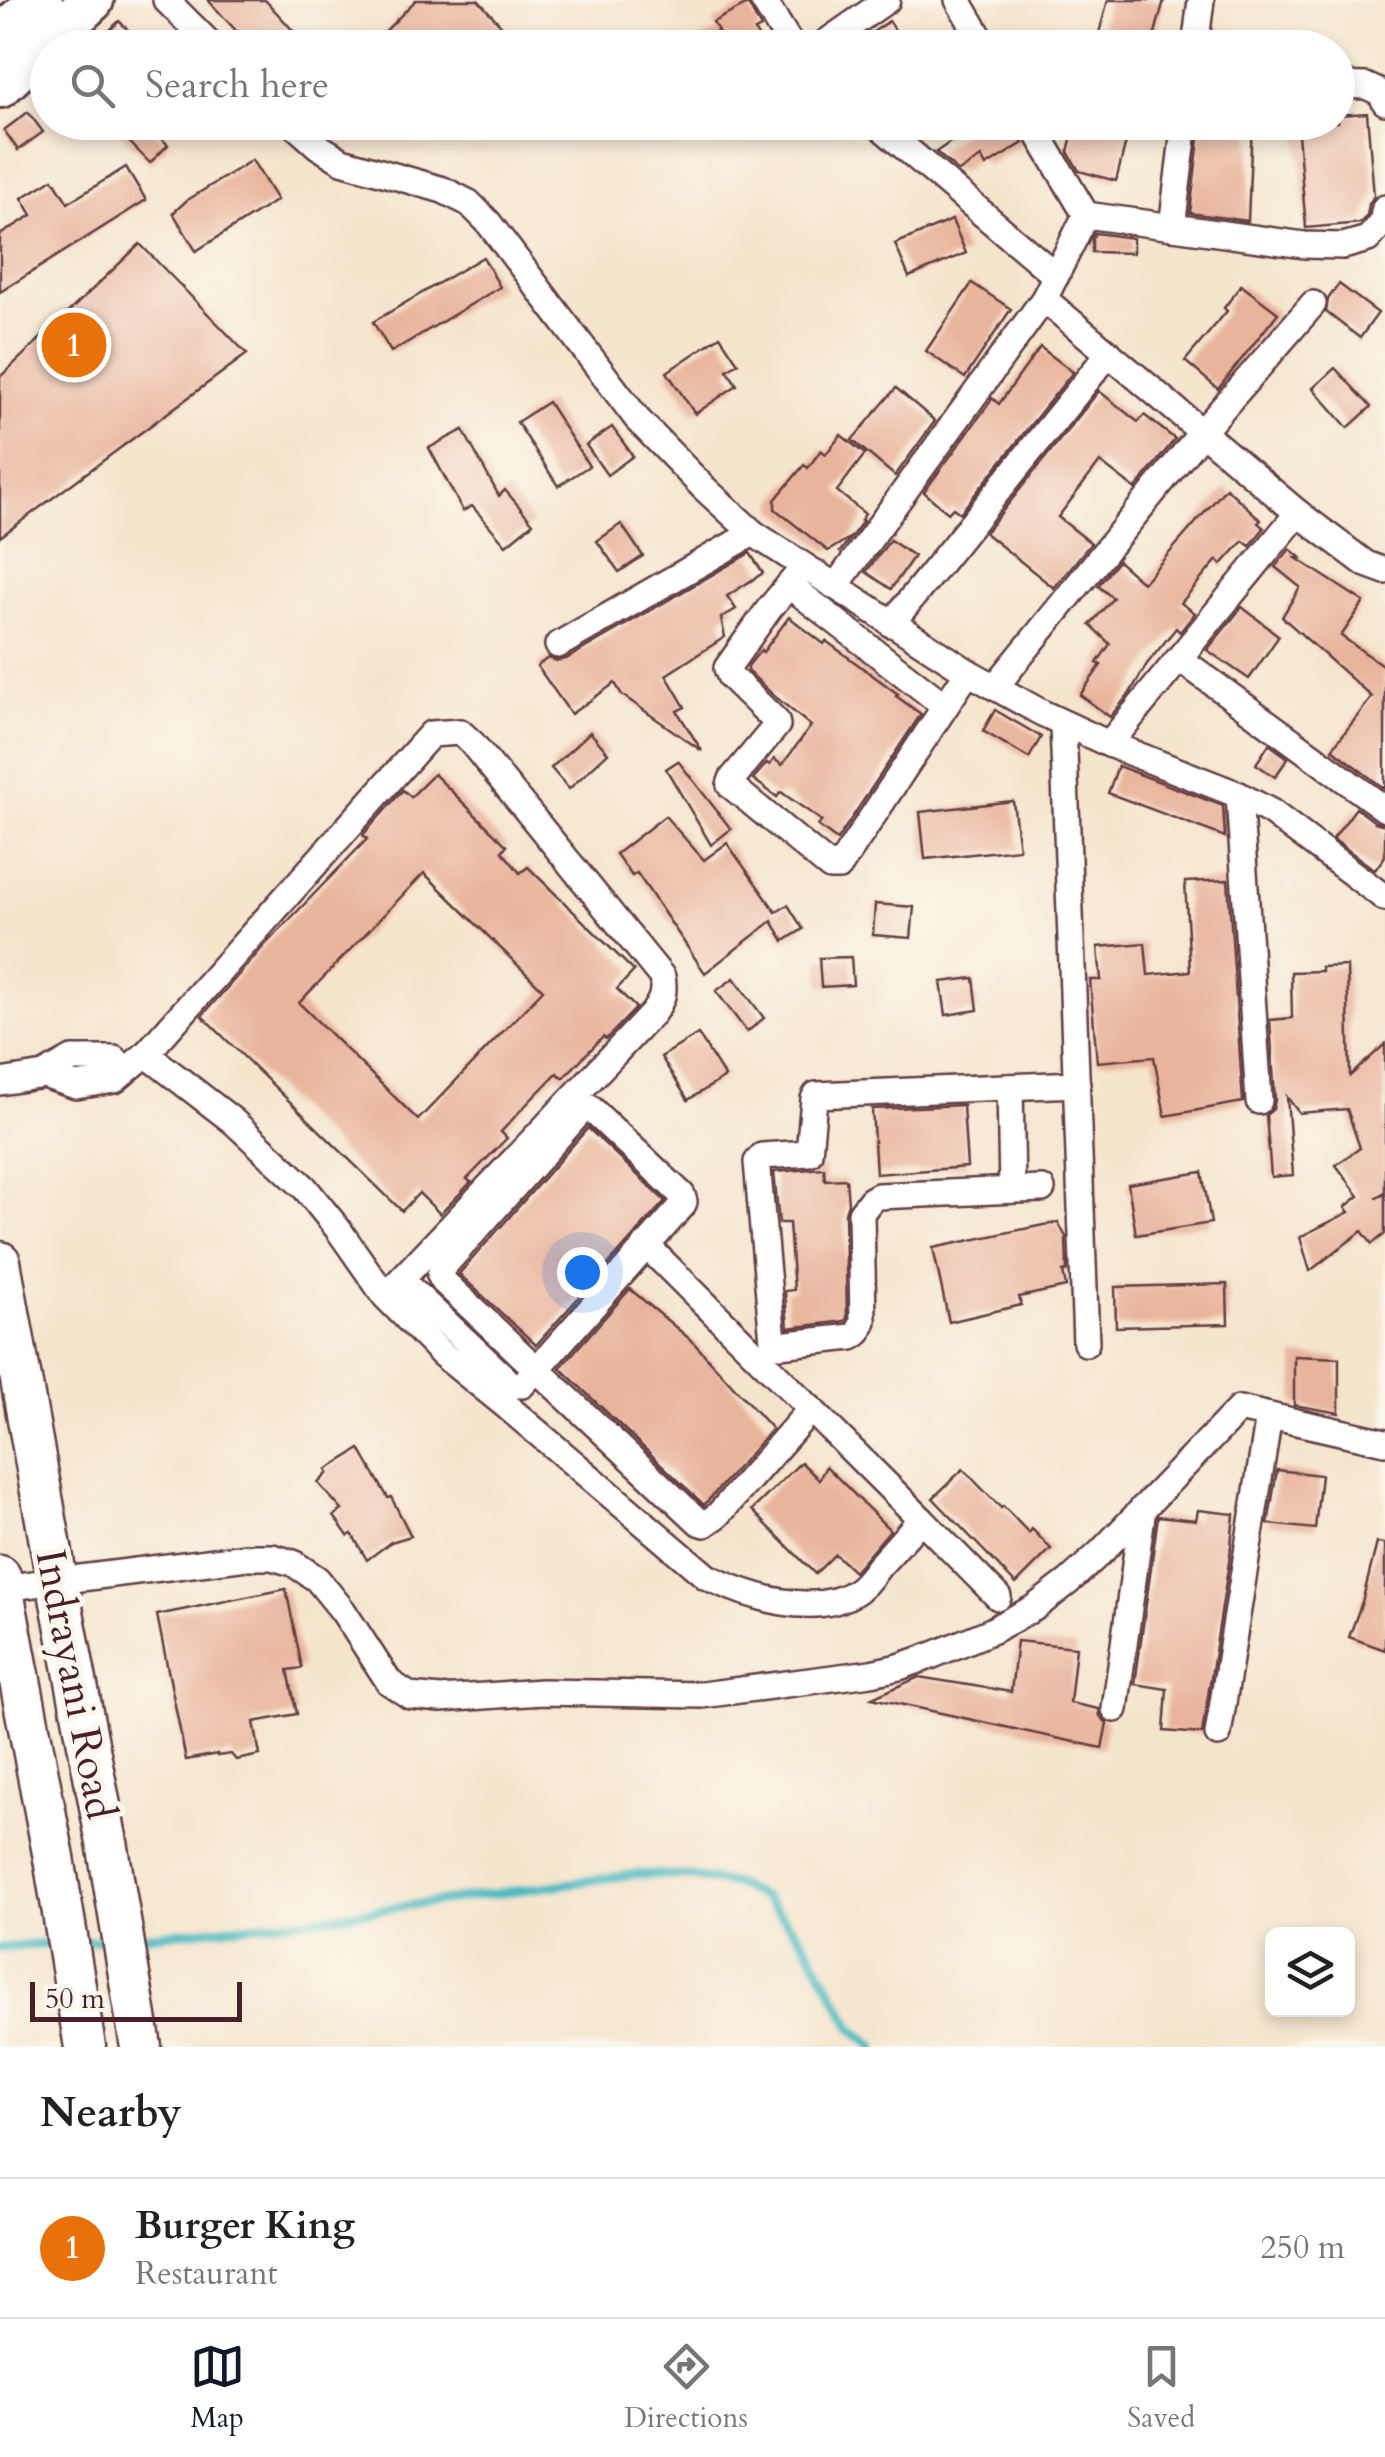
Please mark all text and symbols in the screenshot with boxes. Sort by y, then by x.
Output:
search box [30,30,1355,140]
icon: search [65,58,120,113]
text: Search here [145,59,329,111]
pin: 1 [42,308,106,382]
your location [557,1247,608,1298]
street label: Indrayani Road [21,1545,130,1824]
map controls [1265,1927,1355,2017]
button: layers [1265,1927,1355,2017]
scale bar [30,1977,242,2022]
text: 50 m [45,1980,105,2018]
text: Nearby [40,2084,182,2141]
text: Burger King [135,2200,355,2252]
text: 1 [64,2226,81,2270]
text: 250 m [1260,2226,1345,2270]
text: Restaurant [135,2252,278,2296]
tab: Map [190,2339,245,2437]
tab: Directions [624,2339,748,2437]
tab: Saved [1127,2339,1195,2437]

